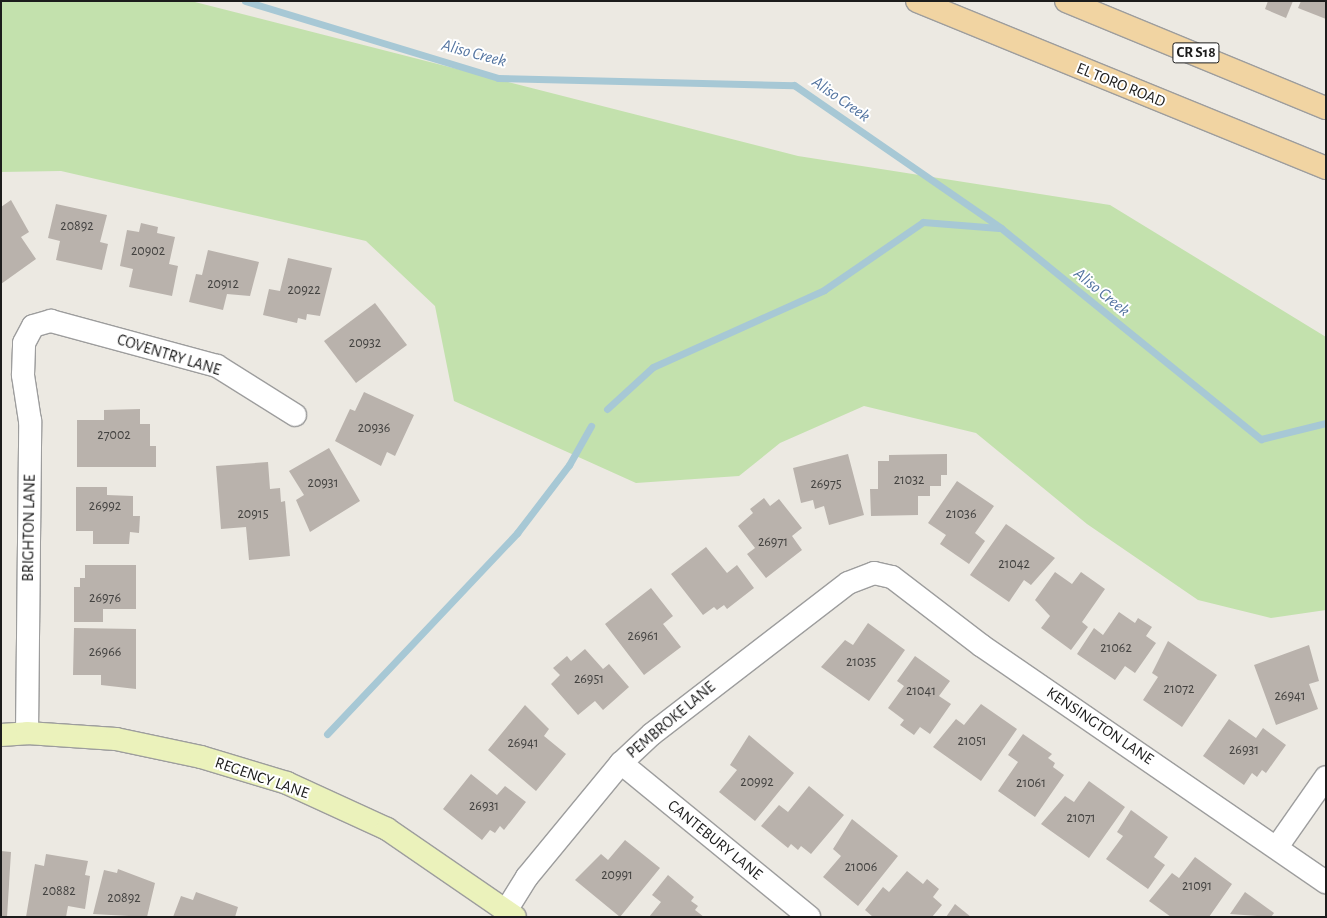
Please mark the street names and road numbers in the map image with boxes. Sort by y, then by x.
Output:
road number: CR S18 [1172,40,1220,66]
street label: EL TORO ROAD [1074,58,1168,112]
street label: COVENTRY LANE [115,330,223,380]
street label: BRIGHTON LANE [18,474,40,582]
street label: PEMBROKE LANE [623,677,719,763]
street label: KENSINGTON LANE [1043,683,1157,769]
street label: REGENCY LANE [212,753,312,803]
street label: CANTEBURY LANE [664,796,766,884]

